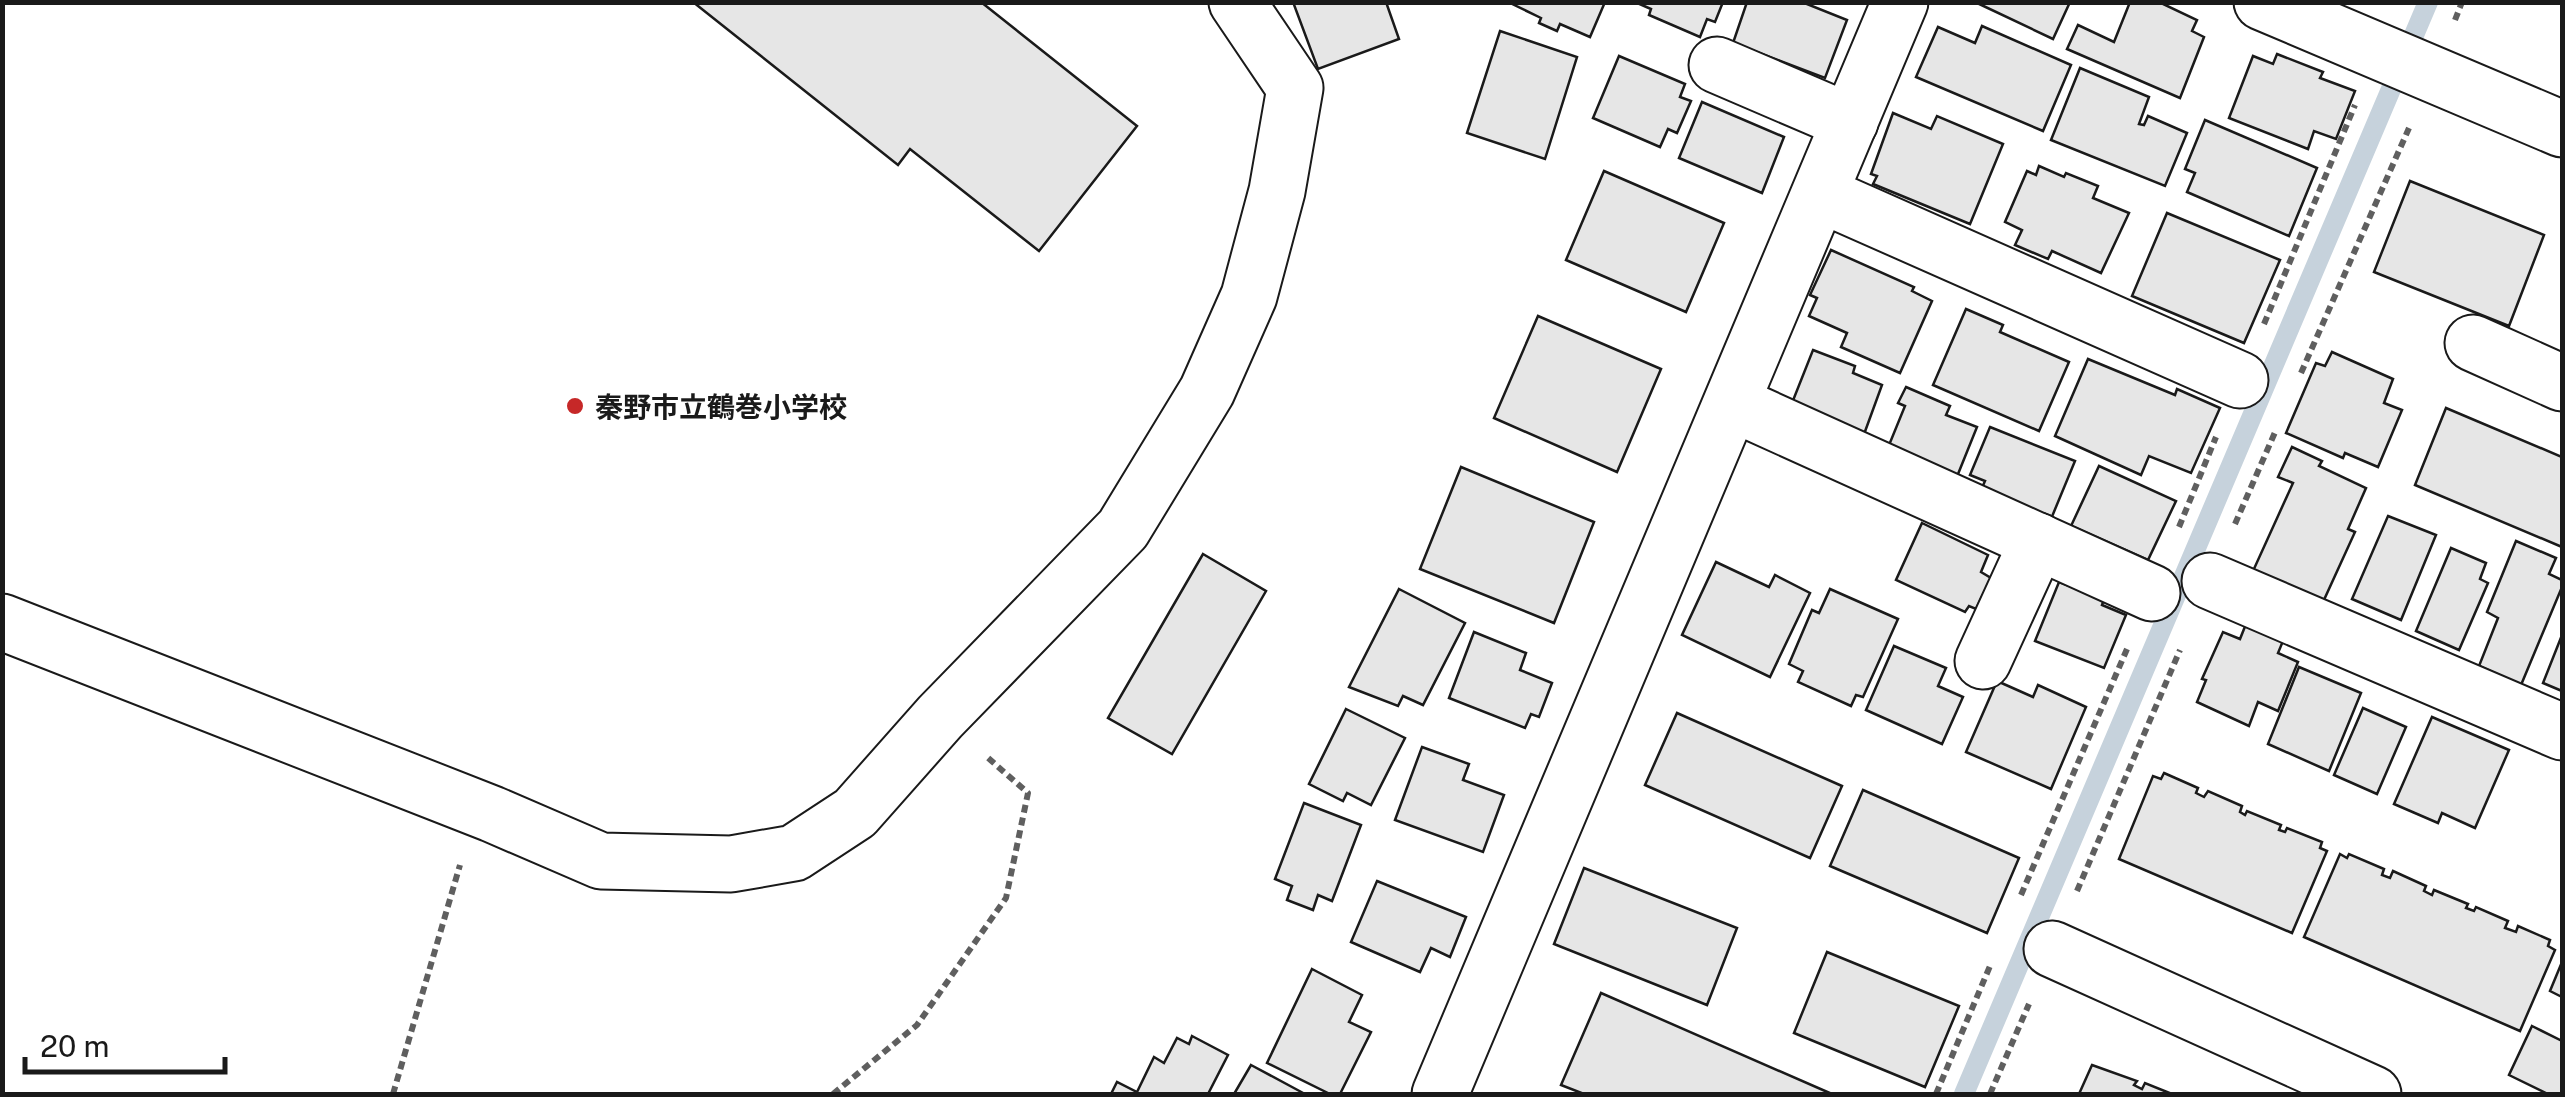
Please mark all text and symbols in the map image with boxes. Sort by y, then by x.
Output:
place label: 秦野市立鶴巻小学校 [595,390,847,423]
marker: 秦野市立鶴巻小学校 [564,395,586,417]
scale bar [25,1012,225,1074]
text: 20 m [40,1028,109,1064]

